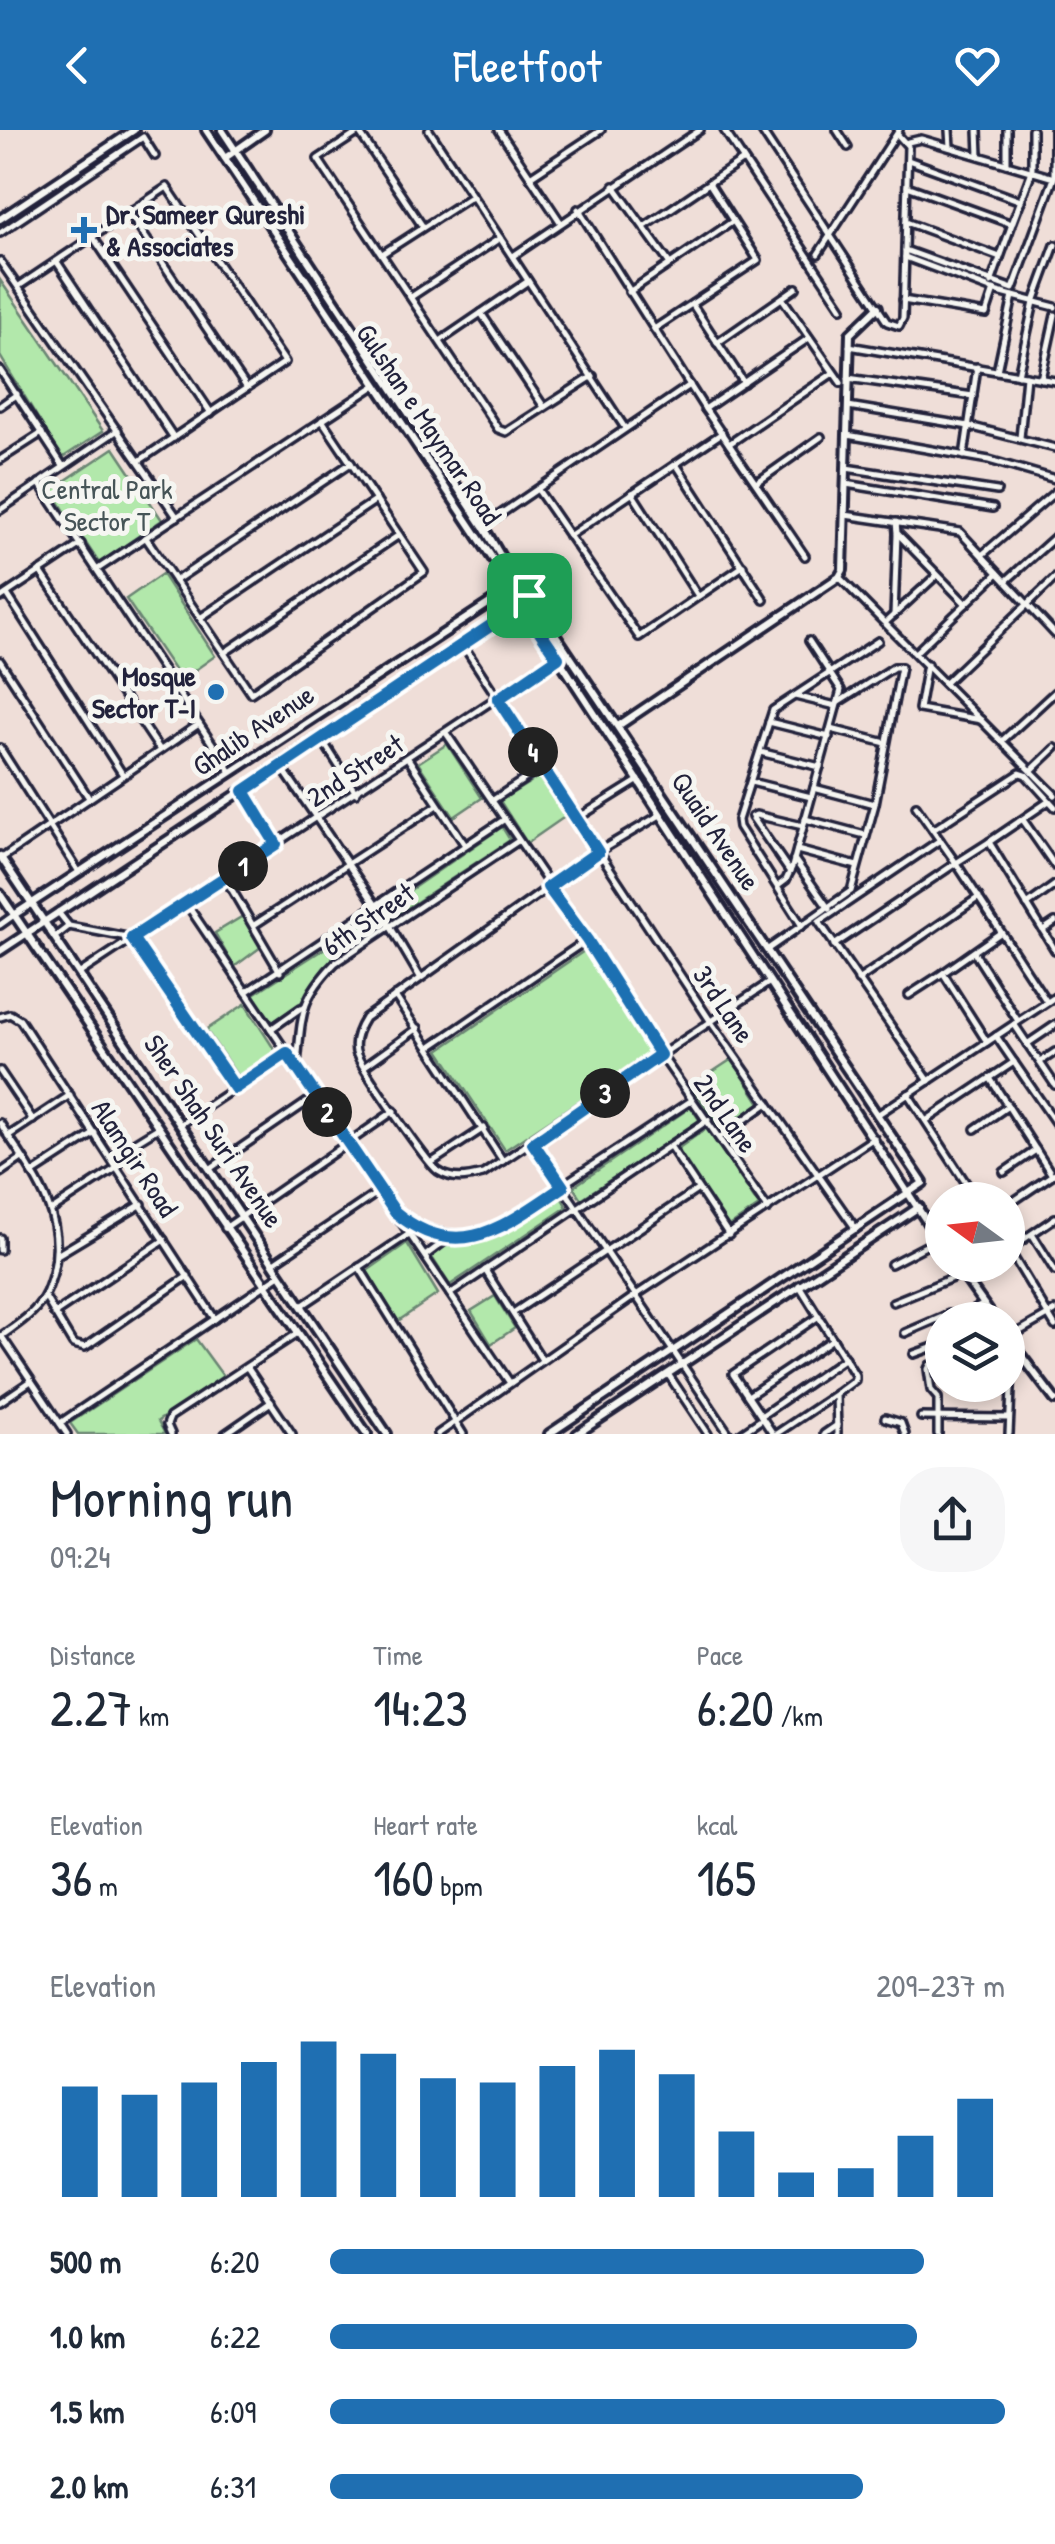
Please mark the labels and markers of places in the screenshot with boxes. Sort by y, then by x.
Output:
place label: Dr. Sameer Qureshi & Associates [106,195,305,265]
marker: Dr. Sameer Qureshi & Associates [71,217,97,243]
pin [487,553,572,638]
place label: Mosque Sector T-I [92,657,197,727]
marker: Mosque Sector T-I [205,681,227,703]
pin: 4 [508,727,558,777]
pin: 1 [218,841,268,891]
pin: 3 [580,1068,630,1118]
pin: 2 [302,1087,352,1137]

